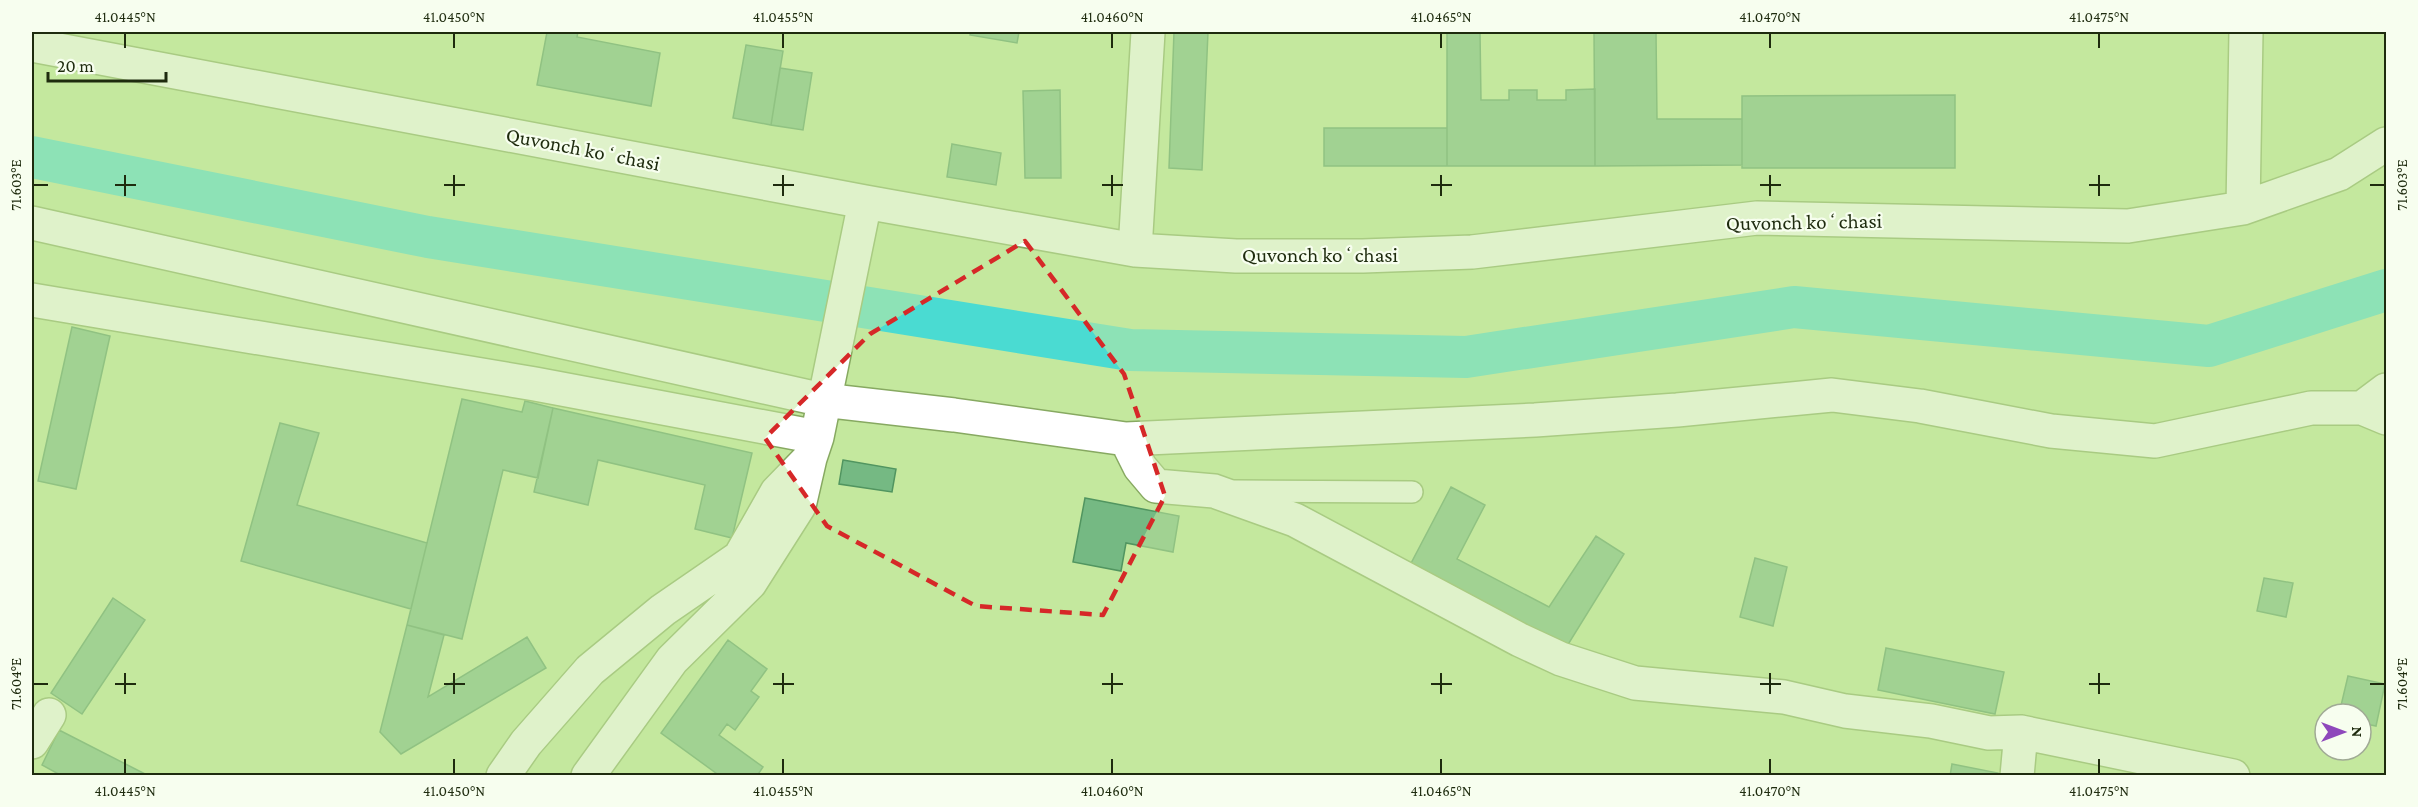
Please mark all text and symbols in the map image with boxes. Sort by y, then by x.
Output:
text: 41.0445°N [94,9,156,25]
text: 41.0450°N [423,9,485,25]
text: 41.0455°N [753,9,814,25]
text: 41.0460°N [1080,9,1144,25]
text: 41.0465°N [1410,9,1472,25]
text: 41.0470°N [1739,9,1801,25]
text: 41.0475°N [2069,9,2129,25]
scale bar [48,45,166,83]
text: 20 m [57,56,94,76]
street label: Quvonch koʻchasi [504,122,662,176]
text: 71.603°E [8,159,24,211]
text: 71.603°E [2394,159,2410,211]
street label: Quvonch koʻchasi [1726,209,1883,235]
street label: Quvonch koʻchasi [1242,243,1399,267]
text: 71.604°E [8,658,24,710]
text: 71.604°E [2394,658,2410,710]
north arrow [2313,702,2373,762]
text: N [2349,727,2366,738]
text: 41.0445°N [94,783,156,799]
text: 41.0450°N [423,783,485,799]
text: 41.0455°N [753,783,814,799]
text: 41.0460°N [1080,783,1144,799]
text: 41.0465°N [1410,783,1472,799]
text: 41.0470°N [1739,783,1801,799]
text: 41.0475°N [2069,783,2129,799]

